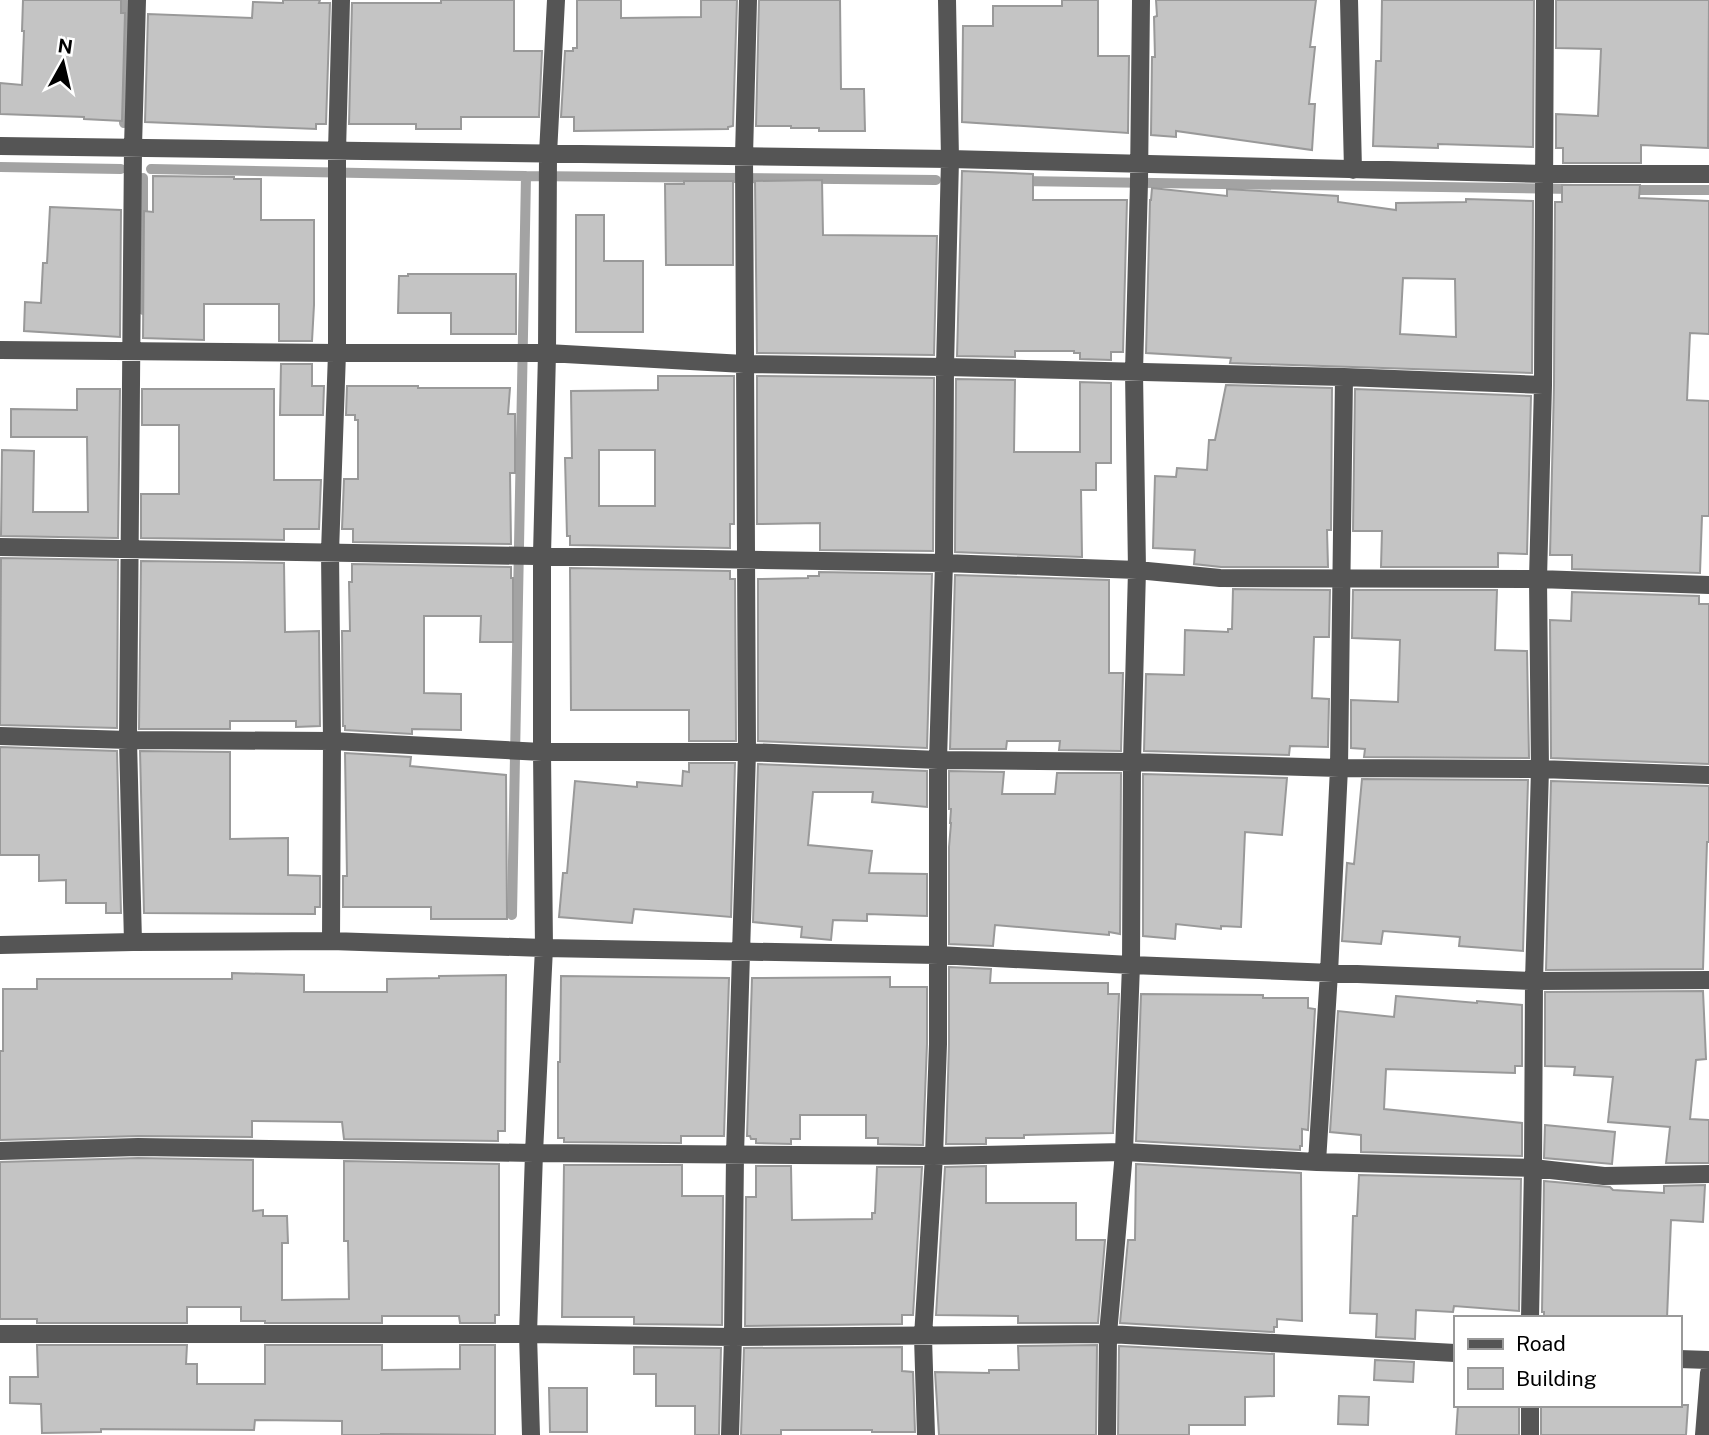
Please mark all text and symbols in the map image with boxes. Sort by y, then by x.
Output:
north arrow [28,28,98,98]
text: N [56,34,74,58]
legend [1454,1316,1681,1407]
text: Road [1516,1331,1566,1356]
text: Building [1516,1366,1597,1391]

